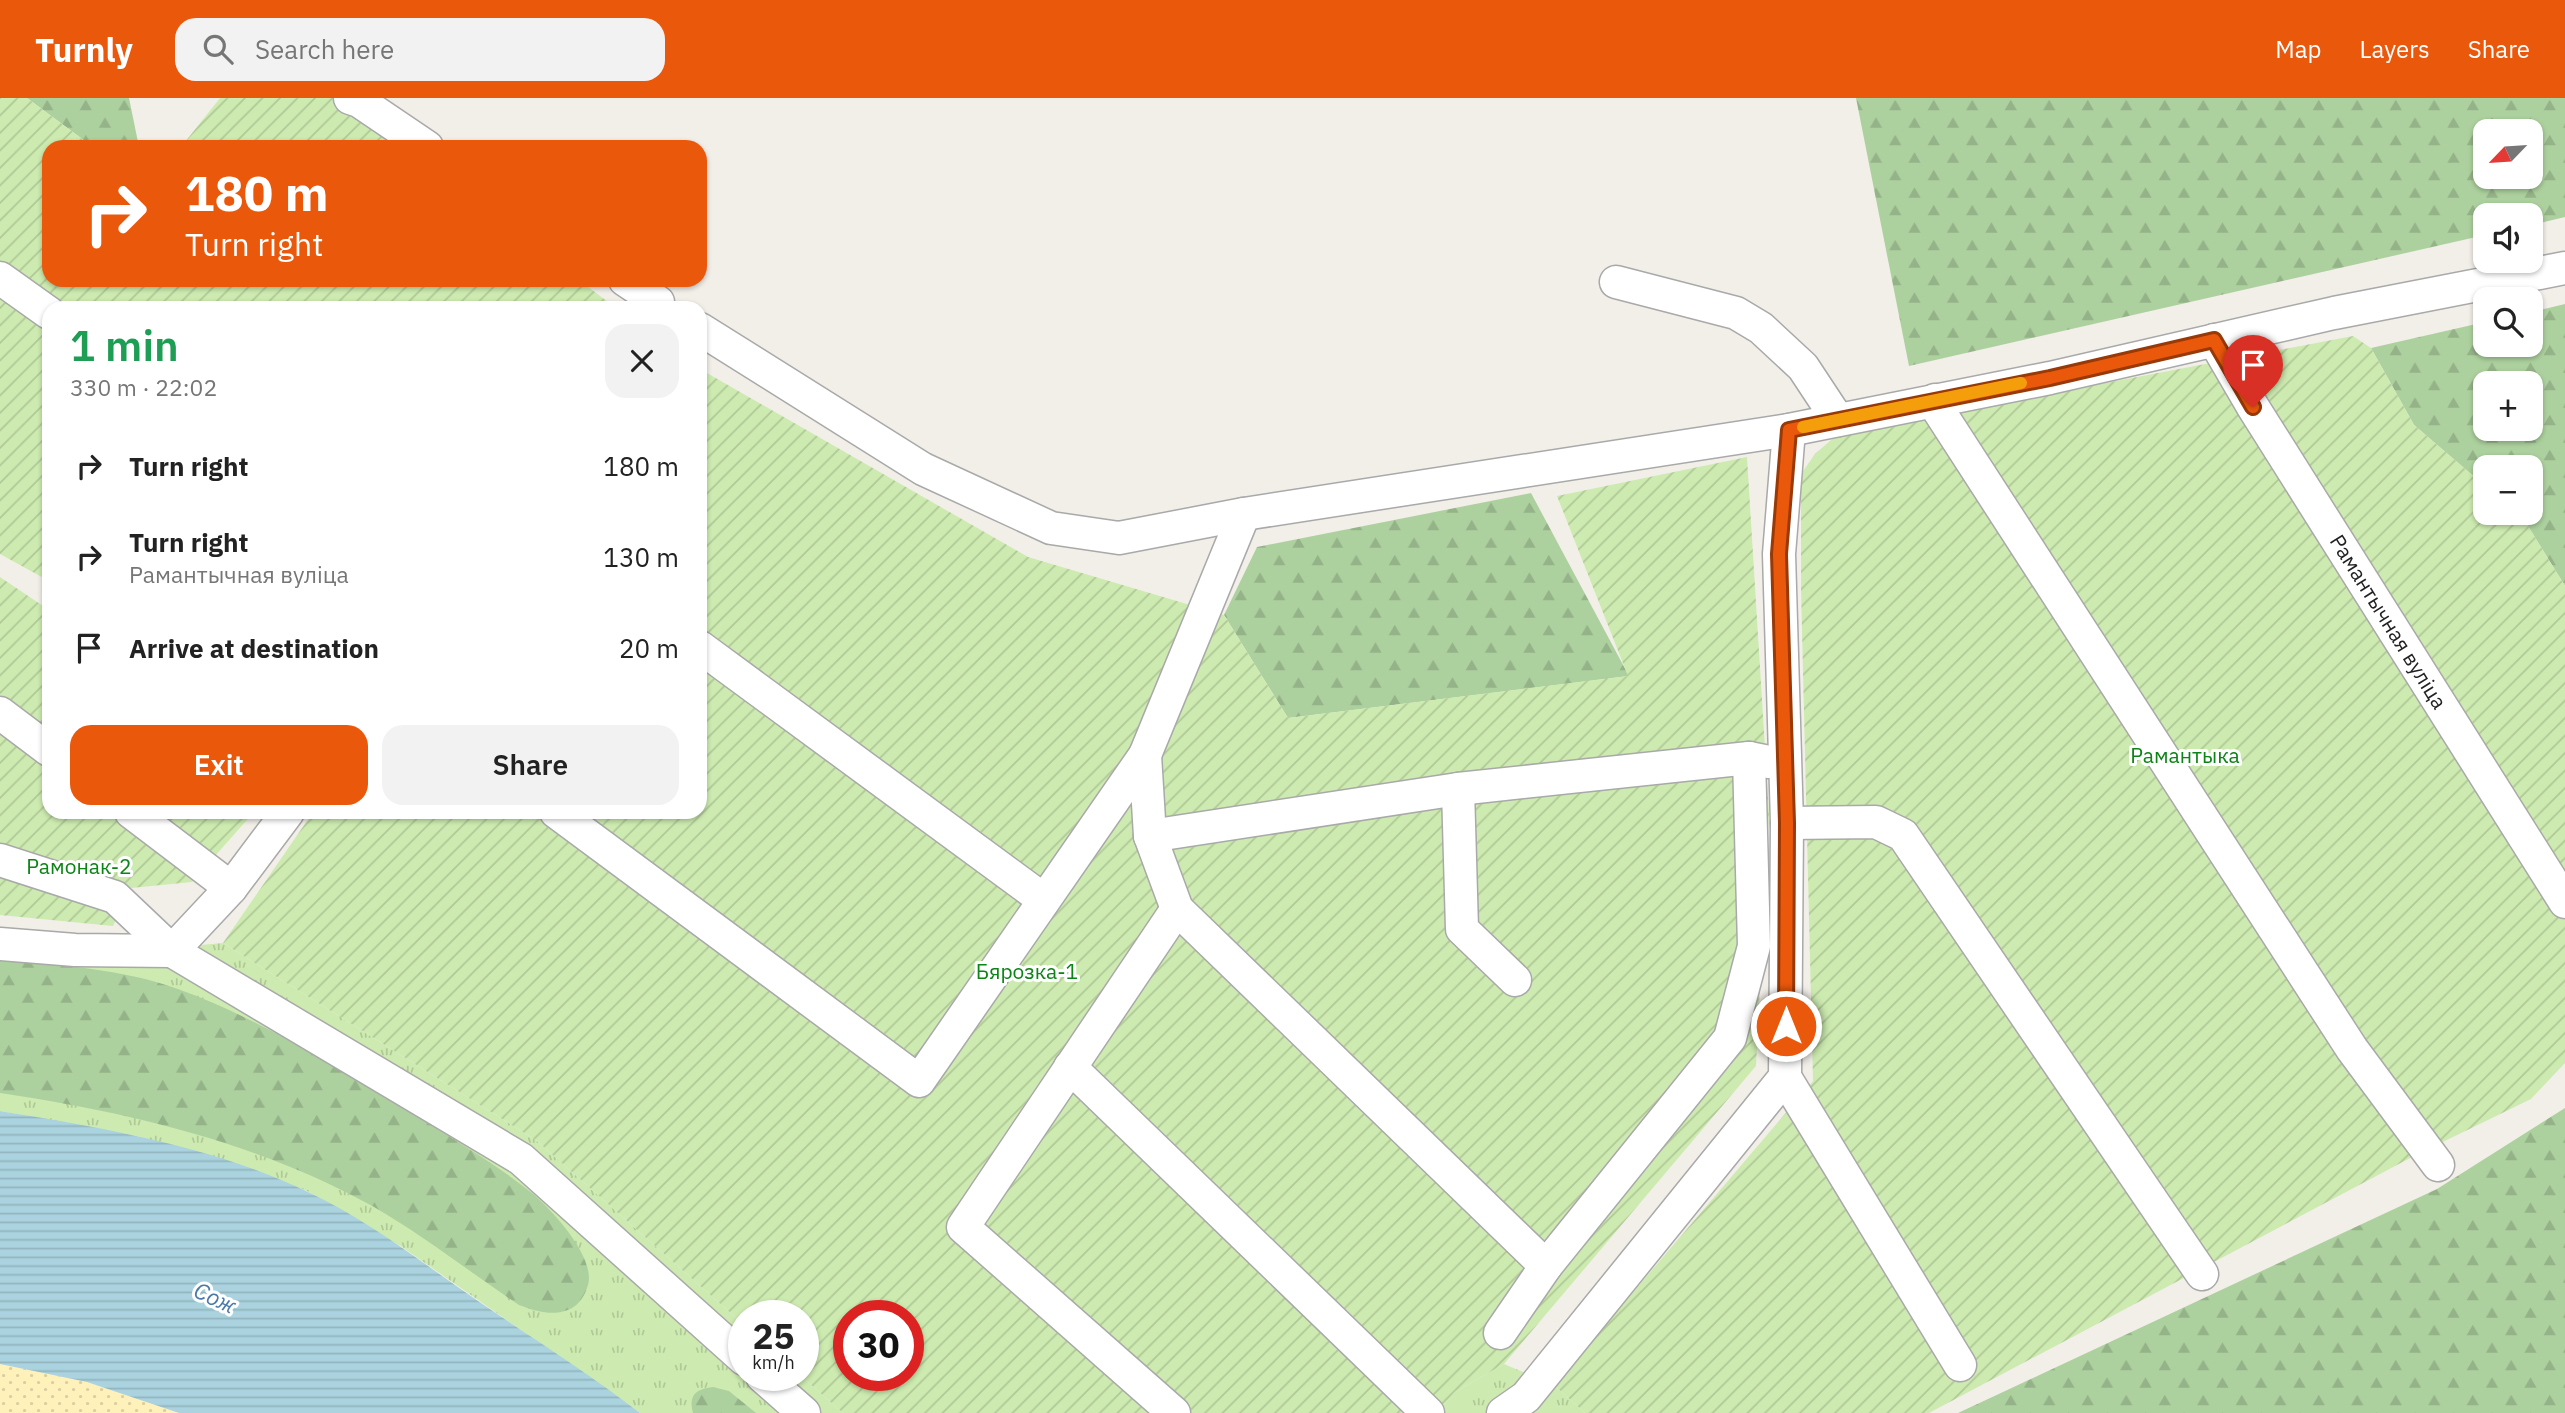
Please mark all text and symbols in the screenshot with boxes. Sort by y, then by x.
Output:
search box [175,18,665,81]
text: Turnly [35,28,133,71]
icon: search [199,30,237,68]
text: Search here [255,32,394,66]
text: Map [2275,33,2322,65]
text: Layers [2360,33,2430,65]
text: Share [2468,33,2530,65]
north arrow [2473,119,2543,189]
map controls [2473,119,2543,525]
text: 180 m [185,161,329,224]
icon: right [70,168,161,259]
button: sound [2473,203,2543,273]
text: Turn right [185,223,323,265]
button: search [2473,287,2543,357]
text: 1 min [70,318,179,373]
button: close [605,324,679,398]
pin [2223,335,2283,407]
icon: arrive [2234,346,2272,384]
button: + [2473,371,2543,441]
text: 330 m · 22:02 [70,372,217,402]
icon: right [70,447,108,485]
text: Turn right [129,449,248,483]
text: 180 m [603,449,679,483]
button: − [2473,455,2543,525]
text: Turn right [129,525,248,559]
street label: Рамантычная вуліца [2324,529,2454,714]
icon: right [70,538,108,576]
text: 130 m [603,540,679,574]
text: Рамантычная вуліца [129,559,349,589]
icon: arrive [70,629,108,667]
text: Arrive at destination [129,631,379,665]
text: 20 m [619,631,679,665]
button: Exit [70,725,368,805]
button: Share [382,725,679,805]
park label: Рамантыка [2130,741,2240,769]
park label: Рамонак-2 [26,852,132,880]
park label: Бярозка-1 [976,957,1078,985]
position arrow [1749,989,1823,1063]
water label: Сож [189,1274,242,1320]
speed limit sign: 30 [833,1300,924,1391]
text: 25 [752,1313,795,1359]
text: km/h [752,1351,795,1374]

